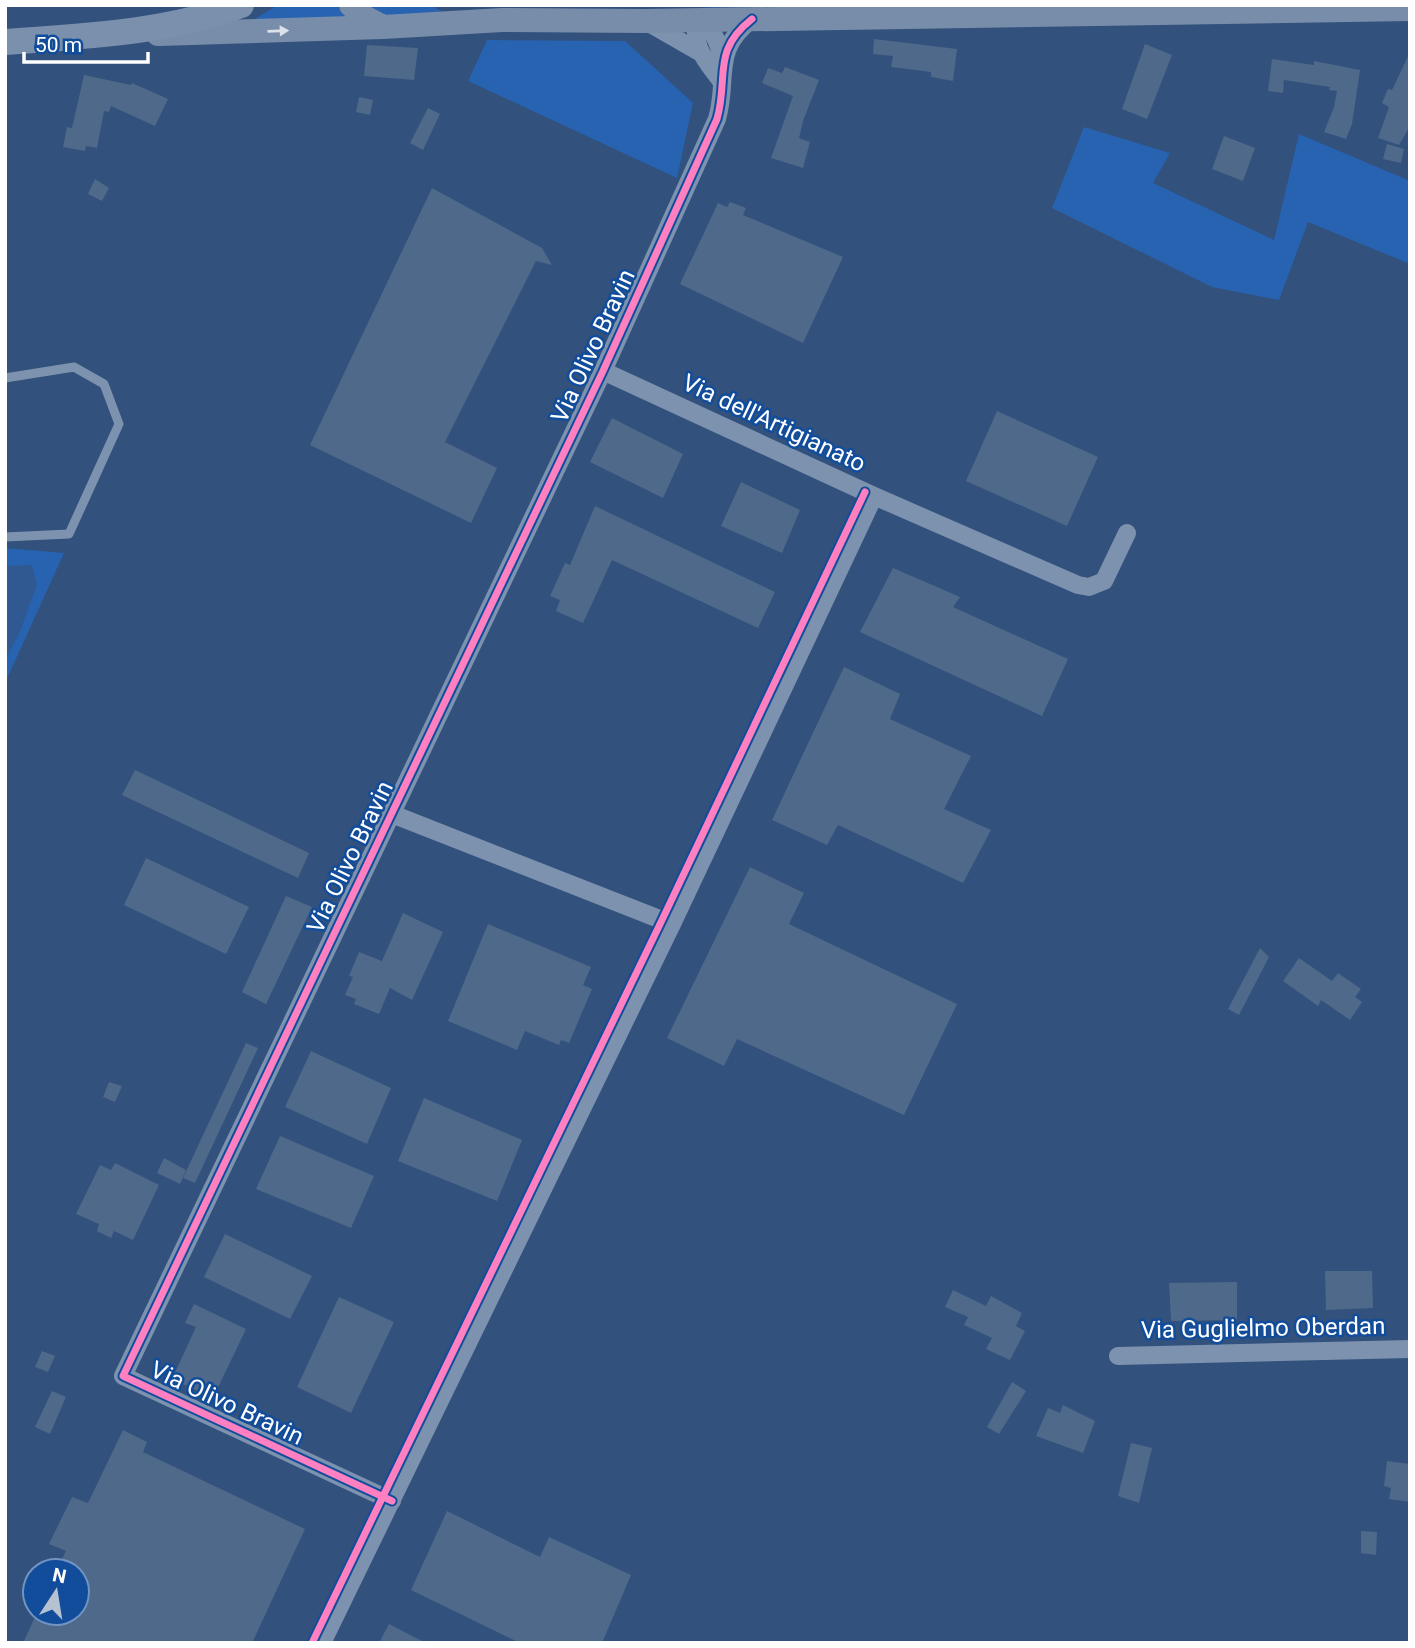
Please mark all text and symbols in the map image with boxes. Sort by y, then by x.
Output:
scale bar [24,21,149,65]
one-way arrow [267,25,289,36]
text: 50 m [35,33,82,57]
street label: Via Olivo Bravin [545,265,641,427]
street label: Via dell'Artigianato [678,368,870,478]
street label: Via Olivo Bravin [301,776,399,938]
street label: Via Guglielmo Oberdan [1140,1312,1386,1344]
street label: Via Olivo Bravin [146,1355,308,1451]
north arrow [21,1557,91,1627]
text: N [50,1563,68,1589]

